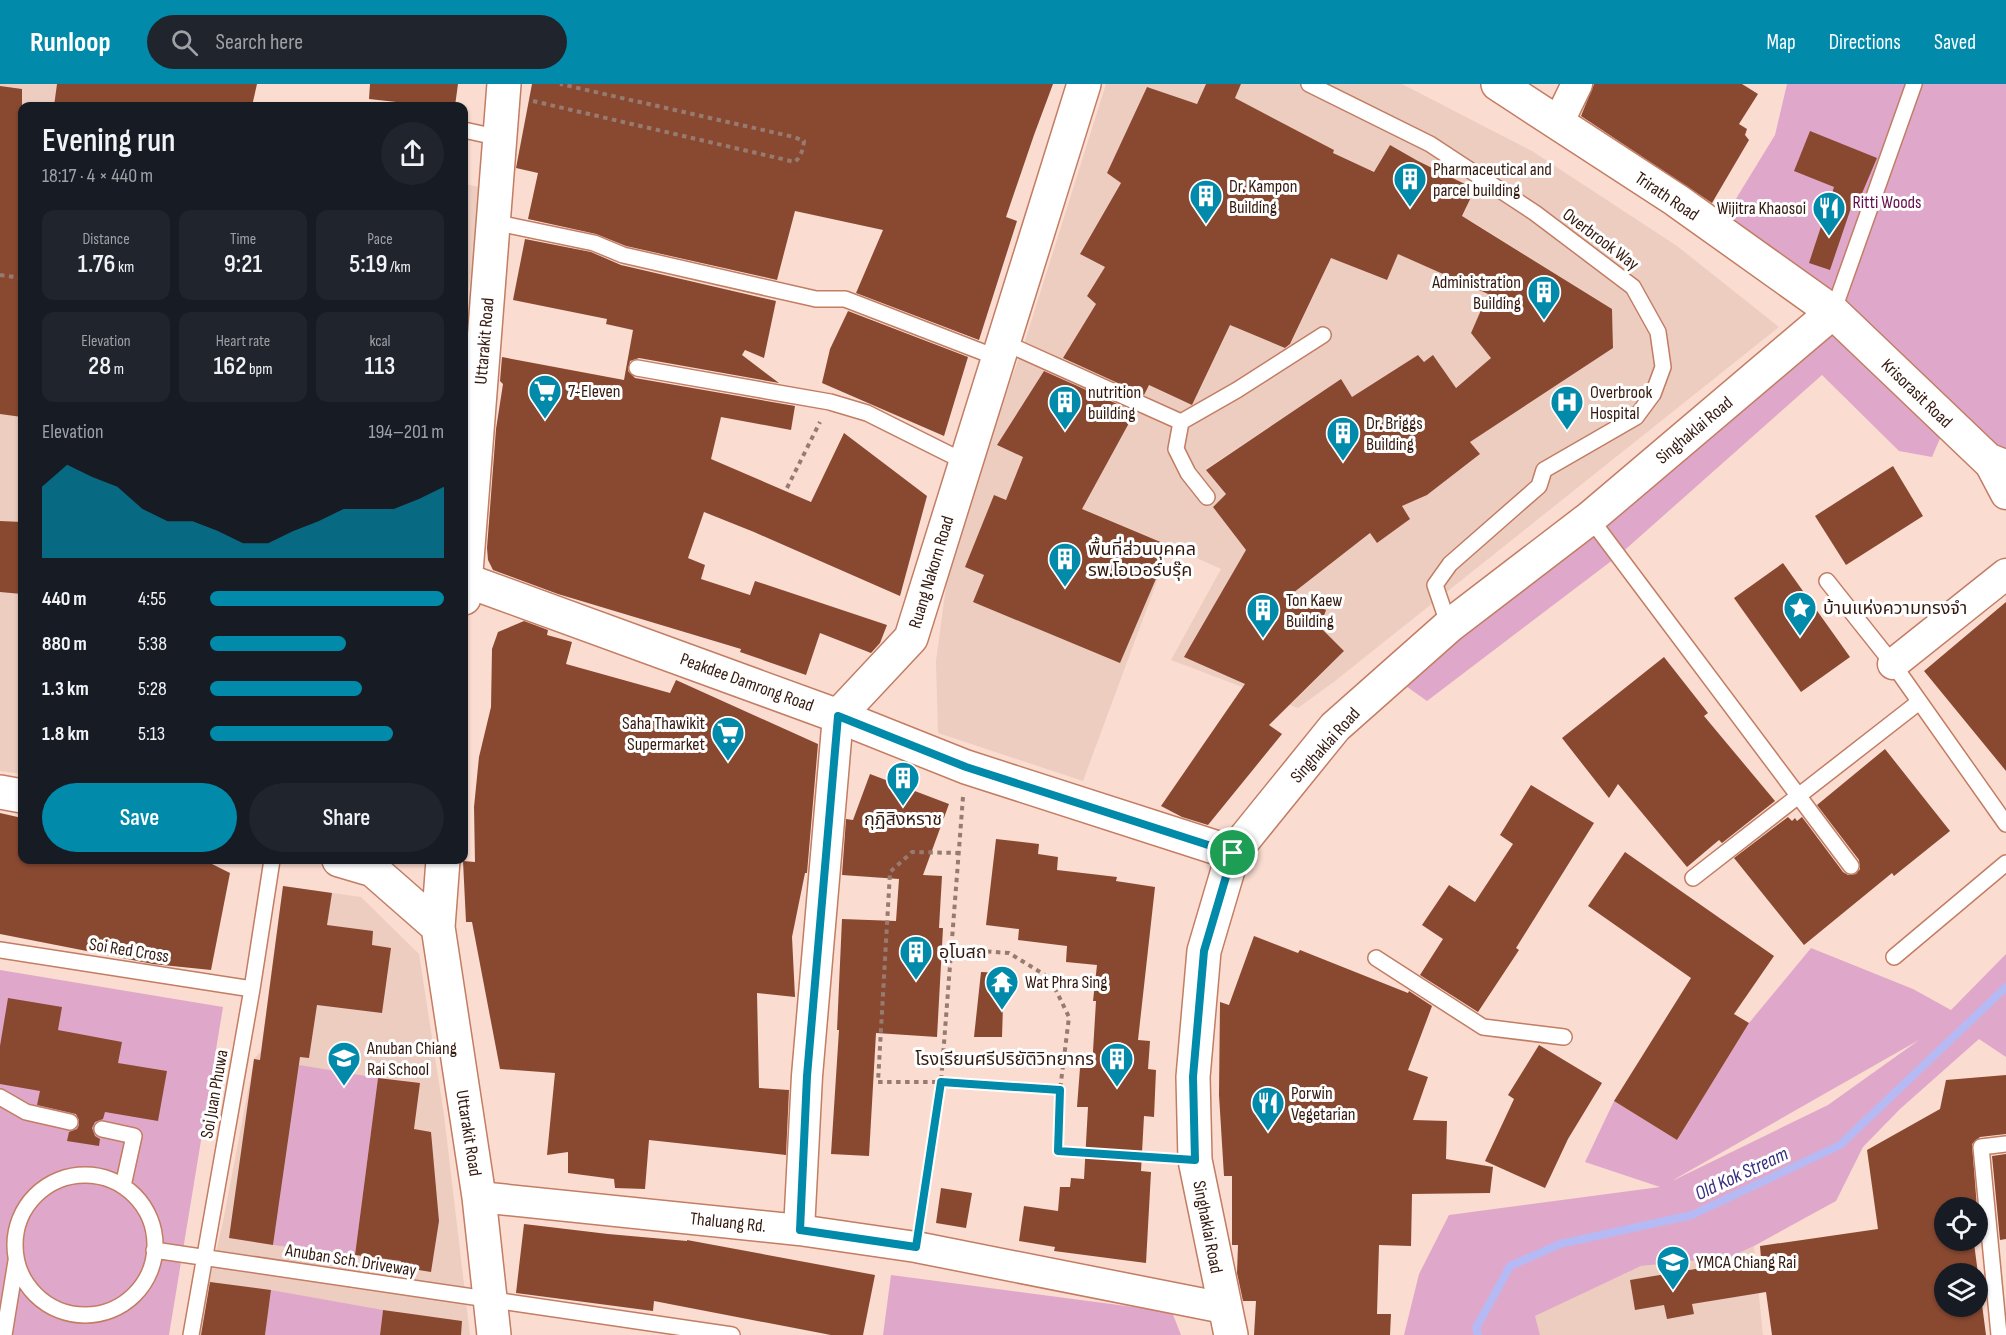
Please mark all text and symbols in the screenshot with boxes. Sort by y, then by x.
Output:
search box [147,15,567,69]
text: Runloop [30,26,111,59]
icon: search [168,26,201,59]
text: Search here [216,29,303,56]
text: Map [1766,30,1796,55]
text: Directions [1829,30,1901,55]
text: Saved [1934,30,1976,55]
text: Evening run [42,121,176,161]
button: share [381,122,444,185]
place label: Pharmaceutical and parcel building [1433,159,1552,201]
building icon: Pharmaceutical and parcel building [1392,161,1428,208]
text: 18:17 · 4 × 440 m [42,164,153,188]
street label: Trirath Road [1631,167,1703,225]
place label: Dr. Kampon Building [1229,176,1297,218]
building icon: Dr. Kampon Building [1188,178,1224,225]
restaurant icon: Wijitra Khaosoi [1811,190,1847,237]
park label: Ritti Woods [1852,192,1922,213]
place label: Wijitra Khaosoi [1717,198,1806,219]
street label: Overbrook Way [1558,204,1643,275]
text: Distance [82,230,130,249]
text: Time [230,230,256,249]
text: Pace [367,230,393,249]
text: 1.76 [78,249,115,280]
text: 9:21 [224,249,262,280]
text: 5:19 [349,249,387,280]
text: km [115,258,134,277]
text: /km [387,258,411,277]
place label: Administration Building [1431,272,1521,314]
building icon: Administration Building [1526,274,1562,321]
street label: Uttarakit Road [470,297,499,385]
text: Elevation [81,332,131,351]
text: Heart rate [216,332,270,351]
text: kcal [369,332,391,351]
text: 28 [88,351,111,382]
text: 162 [214,351,246,382]
text: 113 [365,351,395,382]
street label: Krisorasit Road [1877,354,1956,432]
text: m [111,360,124,379]
text: bpm [246,360,272,379]
supermarket icon: 7-Eleven [527,373,563,420]
place label: 7-Eleven [568,381,621,402]
place label: nutrition building [1088,382,1141,424]
place label: Overbrook Hospital [1590,382,1652,424]
building icon: nutrition building [1047,384,1083,431]
hospital icon: Overbrook Hospital [1549,384,1585,431]
street label: Singhaklai Road [1652,392,1737,469]
place label: Dr. Briggs Building [1366,413,1423,455]
building icon: Dr. Briggs Building [1325,415,1361,462]
text: Elevation [42,420,104,444]
text: 194–201 m [368,420,444,444]
street label: Ruang Nakorn Road [904,513,959,631]
place label: พื้นที่ส่วนบุคคล รพ.โอเวอร์บรุ๊ค [1088,536,1196,581]
building icon: พื้นที่ส่วนบุคคล รพ.โอเวอร์บรุ๊ค [1047,541,1083,588]
text: 440 m [42,587,87,611]
text: 4:55 [138,587,166,611]
place label: Ton Kaew Building [1286,590,1342,632]
place icon: บ้านแห่งความทรงจำ [1782,590,1818,637]
building icon: Ton Kaew Building [1245,592,1281,639]
place label: บ้านแห่งความทรงจำ [1823,598,1967,619]
text: 880 m [42,632,87,656]
text: 5:38 [138,632,167,656]
street label: Peakdee Damrong Road [677,649,816,716]
text: 1.3 km [42,677,89,701]
text: 5:28 [138,677,167,701]
street label: Singhaklai Road [1286,703,1365,787]
place label: Saha Thawikit Supermarket [622,713,706,755]
supermarket icon: Saha Thawikit Supermarket [710,715,746,762]
text: 1.8 km [42,722,89,746]
text: 5:13 [138,722,165,746]
building icon: กุฏิสิงหราช [885,760,921,807]
button: Save [42,783,237,852]
button: Share [249,783,444,852]
place label: กุฏิสิงหราช [864,809,942,830]
pin [1207,827,1258,878]
icon: arrive [1216,836,1249,869]
street label: Soi Red Cross [87,934,170,967]
building icon: อุโบสถ [898,934,934,981]
place label: อุโบสถ [939,942,987,963]
temple icon: Wat Phra Sing [984,964,1020,1011]
place label: Wat Phra Sing [1025,972,1107,993]
place label: Anuban Chiang Rai School [366,1038,457,1080]
school or university icon: Anuban Chiang Rai School [326,1040,362,1087]
building icon: โรงเรียนศรีปริยัติวิทยากร [1099,1041,1135,1088]
street label: Soi Juan Phuwa [196,1048,233,1140]
place label: โรงเรียนศรีปริยัติวิทยากร [915,1049,1094,1070]
place label: Porwin Vegetarian [1291,1083,1356,1125]
restaurant icon: Porwin Vegetarian [1250,1085,1286,1132]
street label: Uttarakit Road [451,1088,486,1178]
water label: Old Kok Stream [1691,1142,1792,1206]
street label: Singhaklai Road [1188,1179,1227,1275]
map controls [1934,1197,1988,1317]
button: locate [1934,1197,1988,1251]
street label: Thaluang Rd. [689,1208,767,1237]
street label: Anuban Sch. Driveway [283,1240,418,1281]
school or university icon: YMCA Chiang Rai [1655,1244,1691,1291]
place label: YMCA Chiang Rai [1696,1252,1796,1273]
button: layers [1934,1263,1988,1317]

